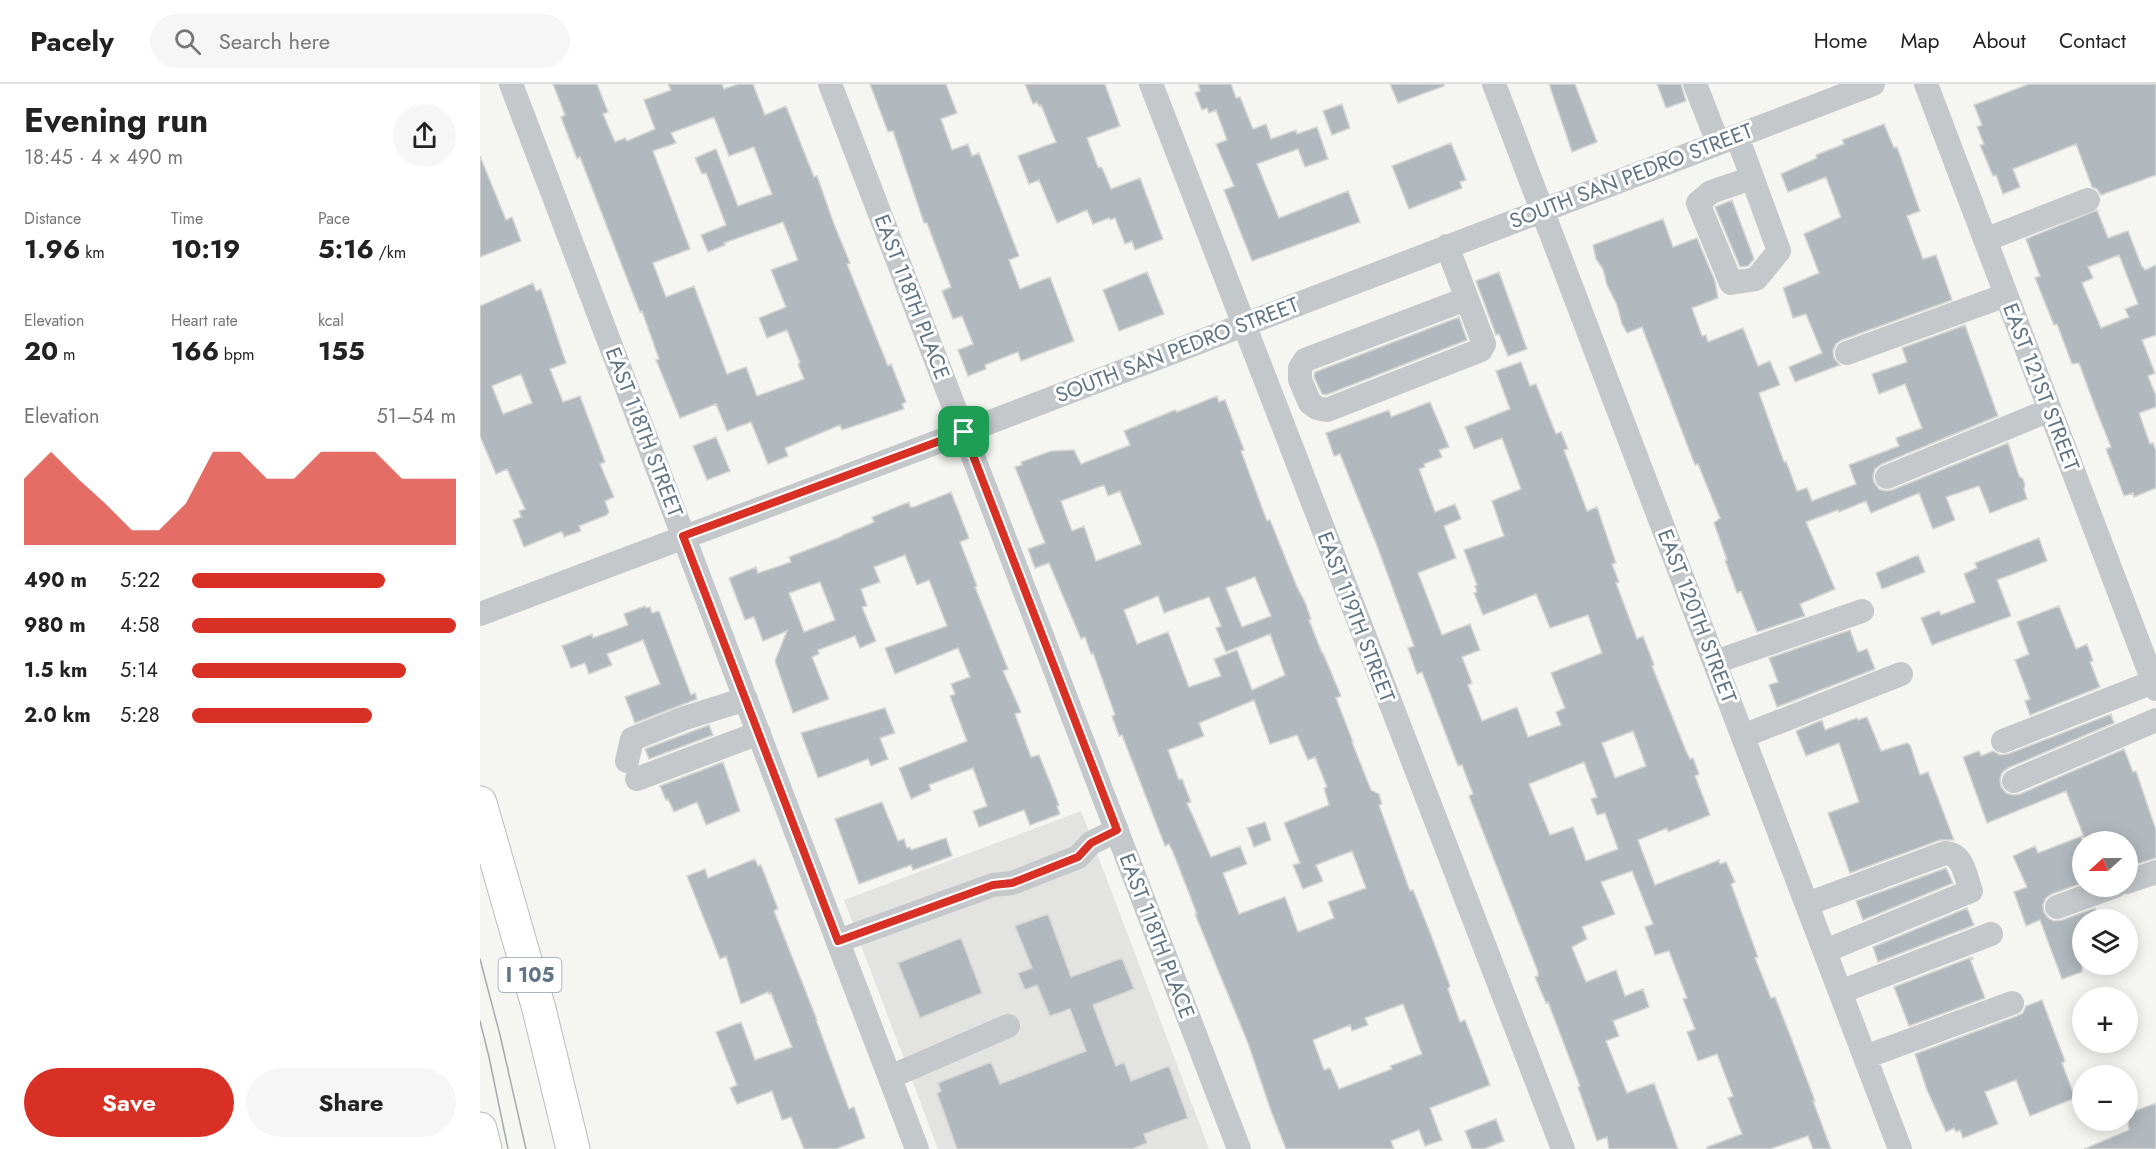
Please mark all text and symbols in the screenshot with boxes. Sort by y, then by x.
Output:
search box [150,14,570,68]
text: Pacely [30,21,114,62]
icon: search [171,25,204,58]
text: Search here [219,25,330,57]
text: Home [1814,26,1867,56]
text: Map [1900,26,1940,56]
text: About [1973,26,2026,56]
text: Contact [2059,26,2126,56]
text: Evening run [24,97,208,144]
button: share [393,104,456,167]
street label: SOUTH SAN PEDRO STREET [1505,116,1757,236]
text: 18:45 · 4 × 490 m [24,143,183,172]
text: Distance [24,207,81,230]
text: Time [171,207,203,230]
text: Pace [318,207,350,230]
street label: EAST 118TH PLACE [867,210,957,384]
text: 1.96 [24,230,80,268]
text: 10:19 [171,230,240,268]
text: 5:16 [318,230,374,268]
text: km [80,241,105,264]
text: /km [374,241,406,264]
street label: SOUTH SAN PEDRO STREET [1051,290,1303,410]
street label: EAST 121ST STREET [1995,299,2087,475]
text: Elevation [24,309,84,332]
text: Heart rate [171,309,238,332]
text: kcal [318,309,344,332]
text: 20 [24,332,58,370]
text: 166 [171,332,219,370]
text: 155 [318,332,365,370]
text: m [58,343,76,366]
text: bpm [219,343,255,366]
street label: EAST 118TH STREET [598,343,690,521]
text: Elevation [24,402,99,431]
text: 51–54 m [376,402,456,431]
pin [938,406,989,457]
icon: arrive [947,415,980,448]
street label: EAST 120TH STREET [1650,525,1744,707]
street label: EAST 119TH STREET [1310,527,1402,707]
text: 490 m [24,566,87,595]
text: 5:22 [120,566,160,595]
text: 980 m [24,611,86,640]
text: 4:58 [120,611,160,640]
text: 1.5 km [24,656,87,685]
text: 5:14 [120,656,158,685]
text: 2.0 km [24,701,91,730]
text: 5:28 [120,701,160,730]
north arrow [2072,831,2138,897]
map controls [2072,831,2138,1131]
street label: EAST 118TH PLACE [1112,849,1202,1023]
button: layers [2072,909,2138,975]
road number: I 105 [499,958,562,992]
button: + [2072,987,2138,1053]
button: − [2072,1065,2138,1131]
button: Save [24,1068,234,1137]
button: Share [246,1068,456,1137]

